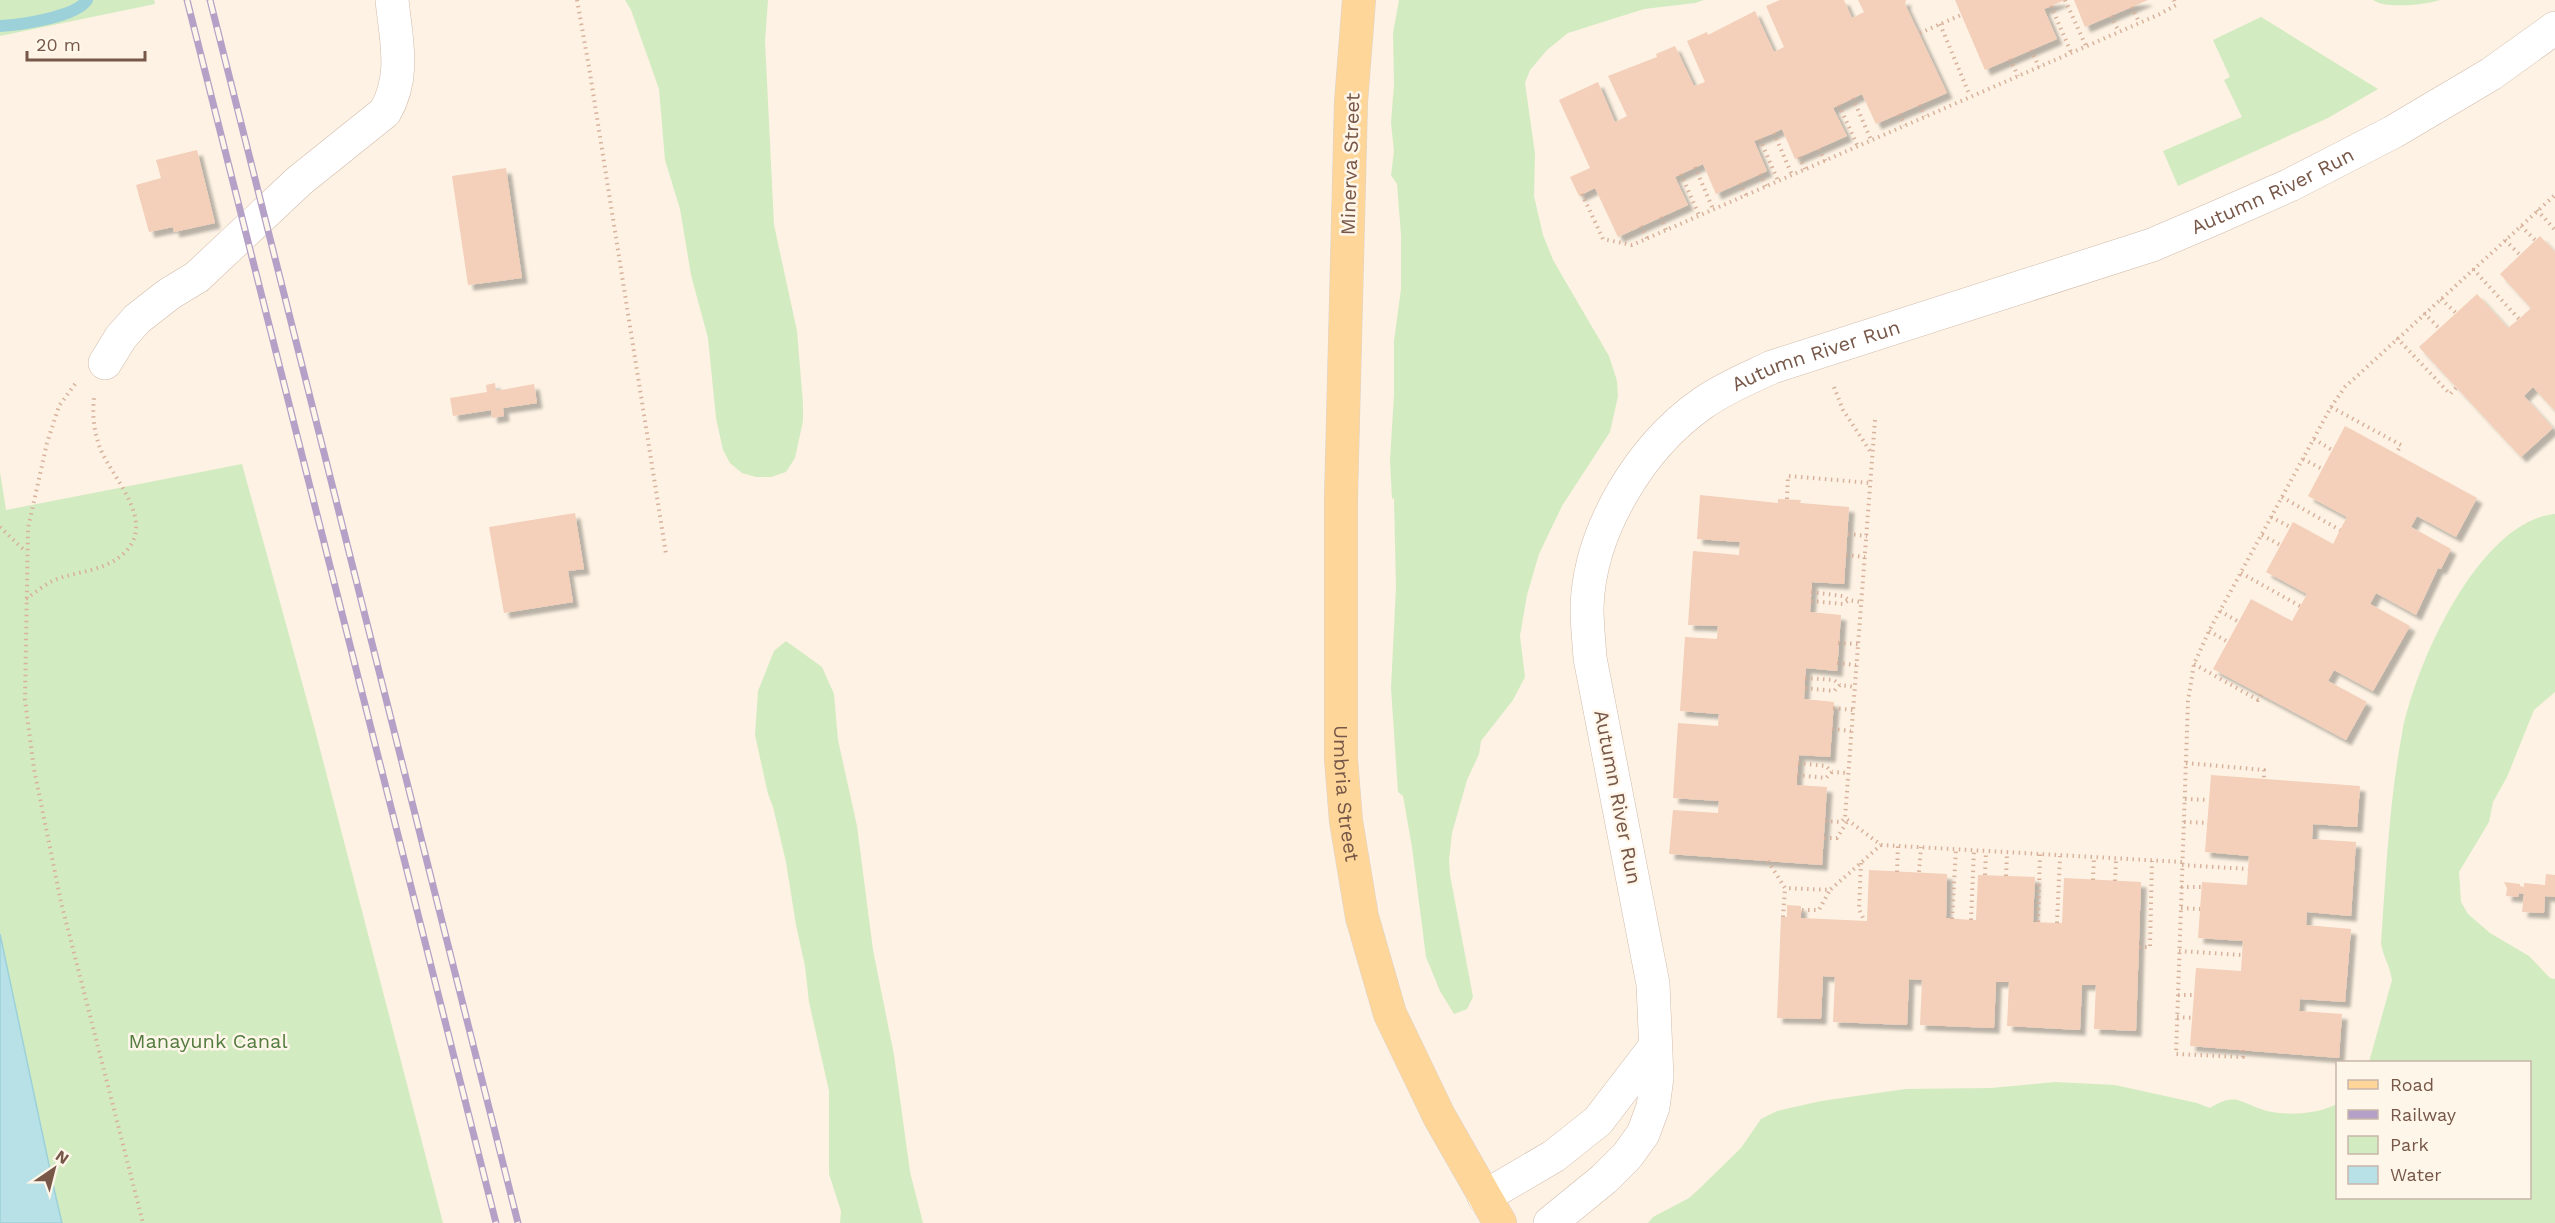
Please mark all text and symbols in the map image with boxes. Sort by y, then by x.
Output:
scale bar [27,24,146,62]
text: 20 m [36,34,81,55]
street label: Minerva Street [1336,92,1365,236]
street label: Autumn River Run [2187,142,2358,239]
street label: Autumn River Run [1727,315,1903,396]
street label: Autumn River Run [1589,708,1647,886]
street label: Umbria Street [1329,725,1365,864]
park label: Manayunk Canal [128,1029,288,1053]
legend [2336,1061,2531,1199]
text: Road [2390,1074,2434,1095]
text: Railway [2390,1104,2457,1125]
text: Park [2390,1134,2429,1155]
north arrow [24,1139,84,1199]
text: N [52,1146,73,1168]
text: Water [2390,1164,2442,1185]

